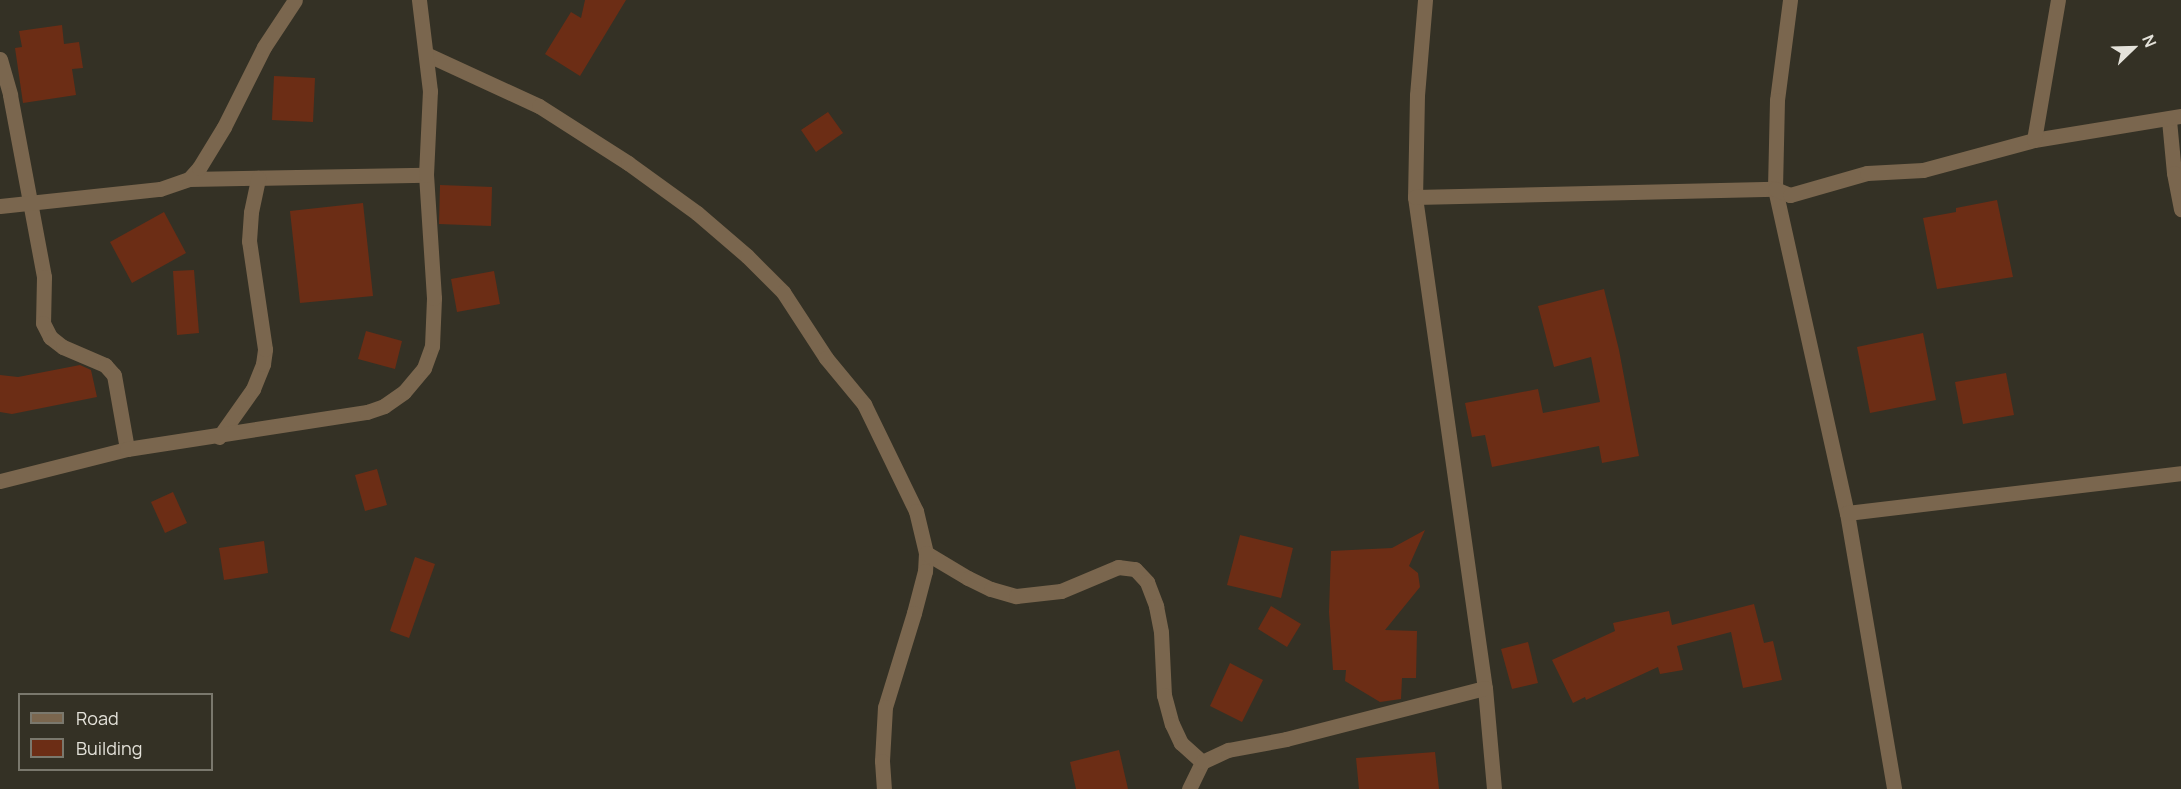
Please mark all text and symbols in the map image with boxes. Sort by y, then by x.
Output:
north arrow [2103,18,2163,78]
text: N [2137,31,2162,51]
legend [18,693,213,771]
text: Road [76,706,119,730]
text: Building [76,736,142,760]

